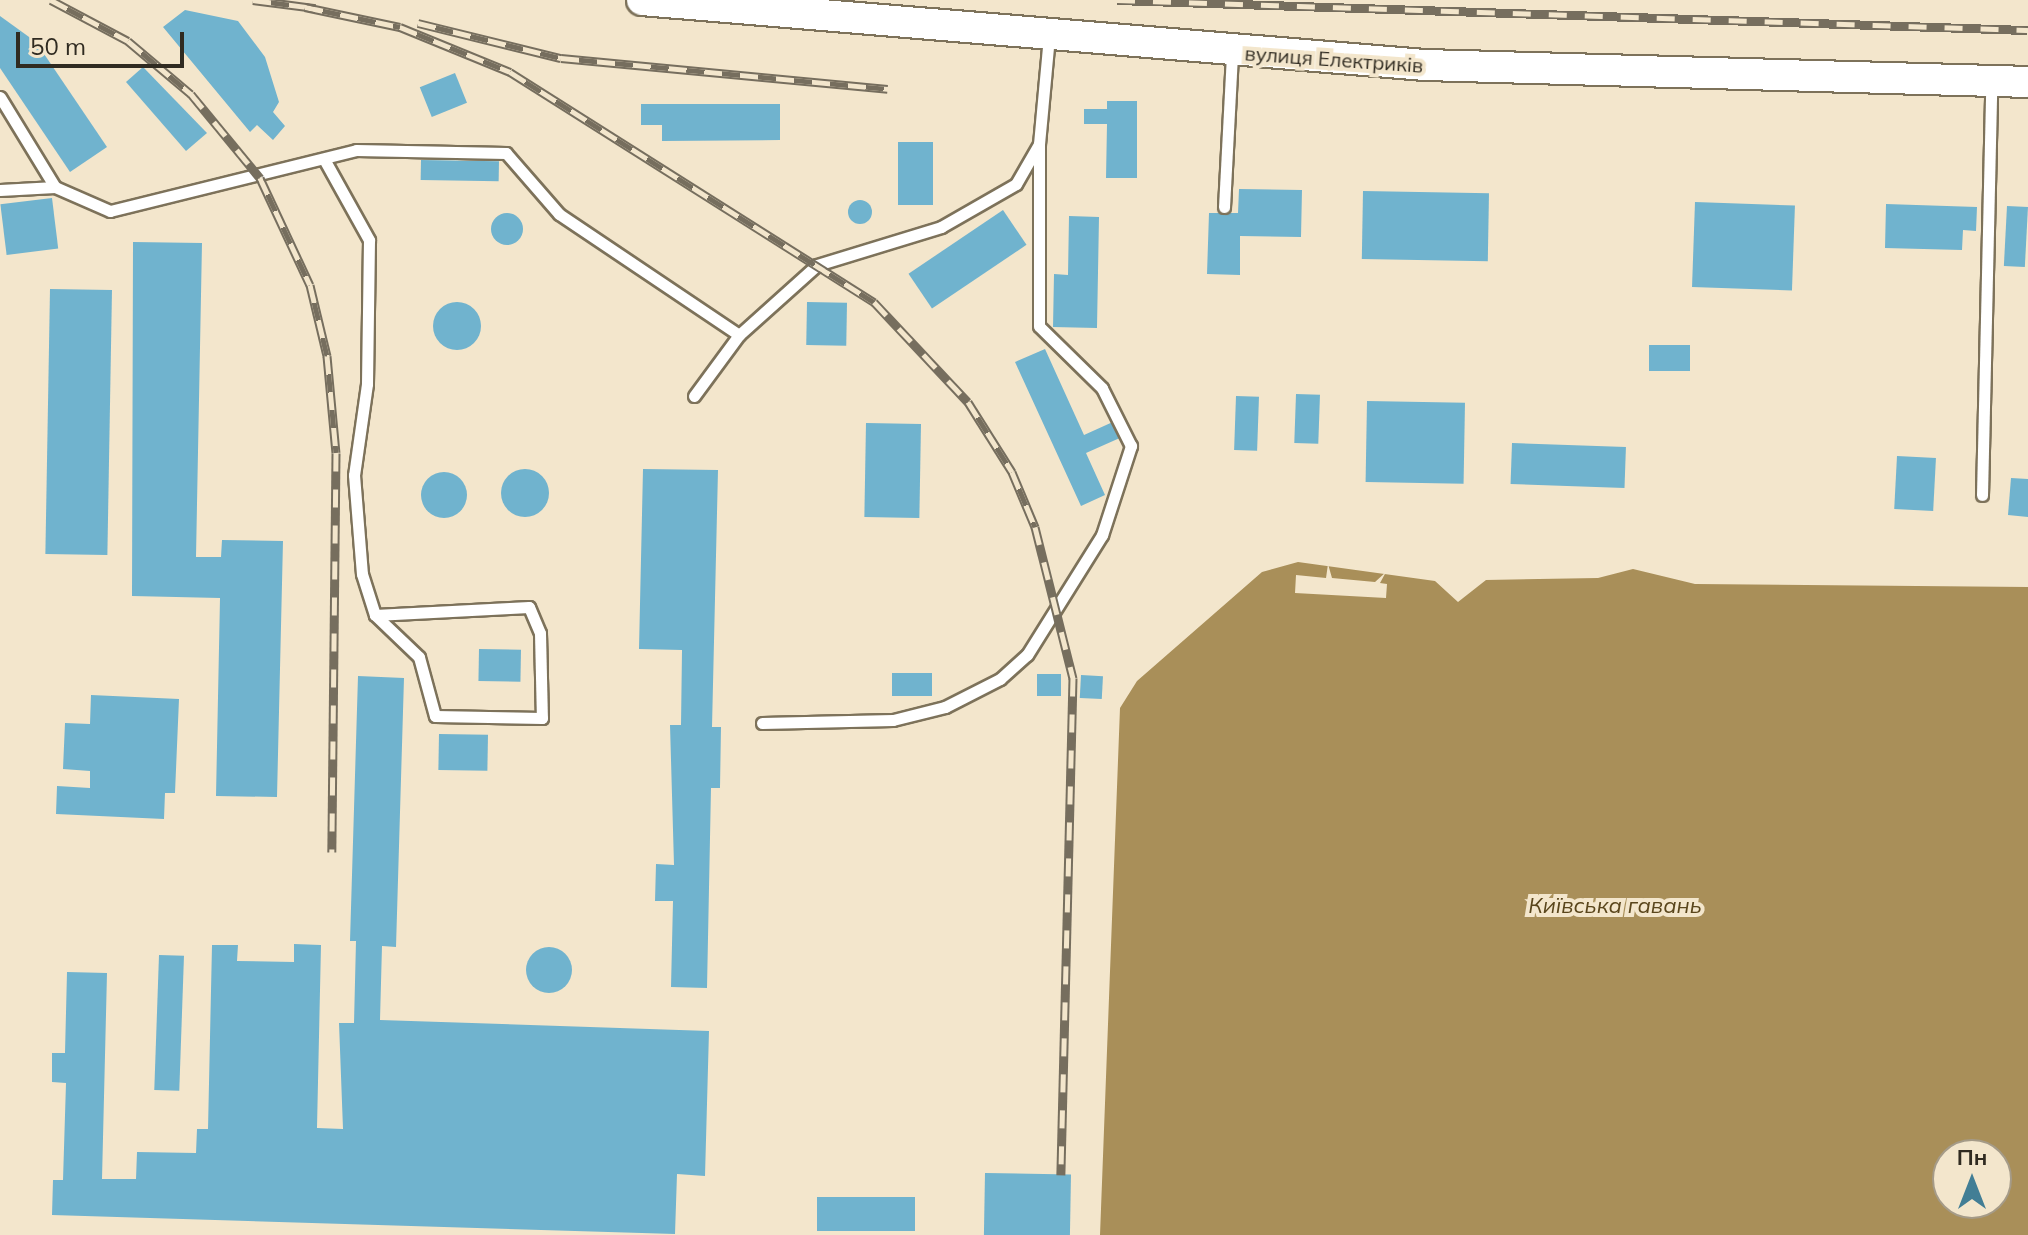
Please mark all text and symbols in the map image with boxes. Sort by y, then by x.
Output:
scale bar [20,16,188,66]
text: 50 m [30,31,86,61]
street label: вулиця Електриків [1244,41,1424,77]
water label: Київська гавань [1528,893,1702,919]
north arrow [1932,1139,2012,1219]
text: Пн [1957,1143,1987,1171]

